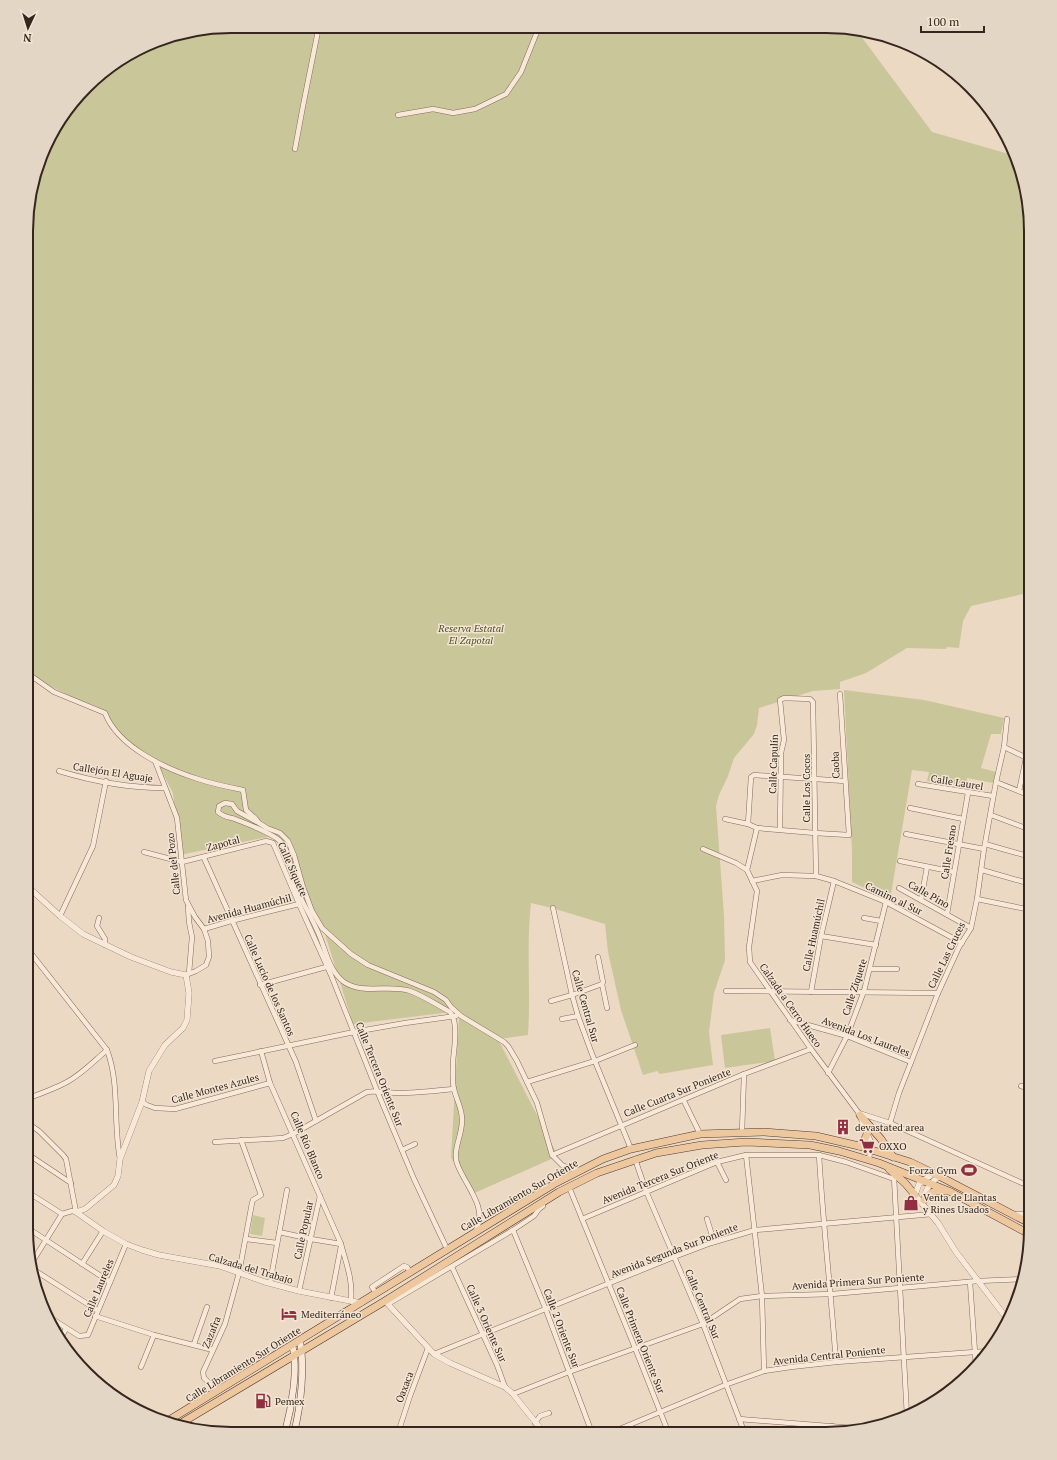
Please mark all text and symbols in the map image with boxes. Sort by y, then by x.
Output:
north arrow [8,8,48,48]
scale bar [921,8,984,34]
text: 100 m [927,14,960,29]
text: N [22,31,32,45]
park label: Reserva Estatal El Zapotal [437,622,504,647]
street label: Calle Capulín [766,734,781,794]
street label: Caoba [829,751,842,779]
street label: Calle Los Cocos [800,754,813,822]
street label: Callejón El Aguaje [72,760,154,785]
street label: Calle Laurel [930,772,984,793]
street label: Calle Fresno [938,823,959,880]
street label: Calle del Pozo [164,832,183,896]
street label: Zapotal [205,833,241,854]
street label: Calle Siquete [275,840,310,898]
street label: Calle Pino [906,878,952,911]
street label: Camino al Sur [863,879,925,918]
street label: Avenida Huamúchil [205,891,293,926]
street label: Calle Huamúchil [799,898,828,973]
street label: Calle Las Cruces [925,920,968,990]
street label: Calle Lucio de los Santos [241,932,298,1038]
street label: Calle Ziquete [839,957,870,1017]
street label: Calzada a Cerro Hueco [757,961,825,1050]
street label: Calle Central Sur [569,968,602,1044]
street label: Avenida Los Laureles [820,1014,912,1059]
street label: Calle Tercera Oriente Sur [353,1020,407,1128]
street label: Calle Cuarta Sur Poniente [622,1065,733,1120]
street label: Calle Montes Azules [170,1071,260,1106]
street label: Calle Río Blanco [287,1109,328,1182]
building icon: devastated area [834,1118,852,1136]
place label: devastated area [855,1121,924,1134]
supermarket icon: OXXO [858,1137,876,1155]
place label: OXXO [879,1140,907,1153]
street label: Avenida Tercera Sur Oriente [600,1148,720,1207]
street label: Calle Libramiento Sur Oriente [458,1156,580,1234]
sports icon: Forza Gym [960,1161,978,1179]
place label: Forza Gym [909,1164,957,1177]
place label: Venta de Llantas y Rines Usados [922,1191,997,1216]
shop icon: Venta de Llantas y Rines Usados [902,1194,920,1212]
street label: Calle Popular [291,1200,316,1261]
street label: Avenida Segunda Sur Poniente [609,1220,740,1281]
street label: Calzada del Trabajo [207,1250,295,1287]
street label: Calle Laureles [80,1257,117,1320]
street label: Calle Central Sur [682,1267,723,1341]
street label: Avenida Primera Sur Poniente [791,1270,925,1293]
street label: Calle 3 Oriente Sur [464,1282,510,1364]
street label: Calle Primera Oriente Sur [613,1285,668,1396]
street label: Calle 2 Oriente Sur [540,1287,583,1370]
hotel icon: Mediterráneo [280,1305,298,1323]
place label: Mediterráneo [301,1308,362,1321]
street label: Zazafra [199,1314,224,1350]
street label: Calle Libramiento Sur Oriente [183,1324,303,1405]
street label: Avenida Central Poniente [772,1343,886,1368]
street label: Oaxaca [393,1370,416,1405]
fuel station icon: Pemex [254,1392,272,1410]
place label: Pemex [275,1395,305,1408]

